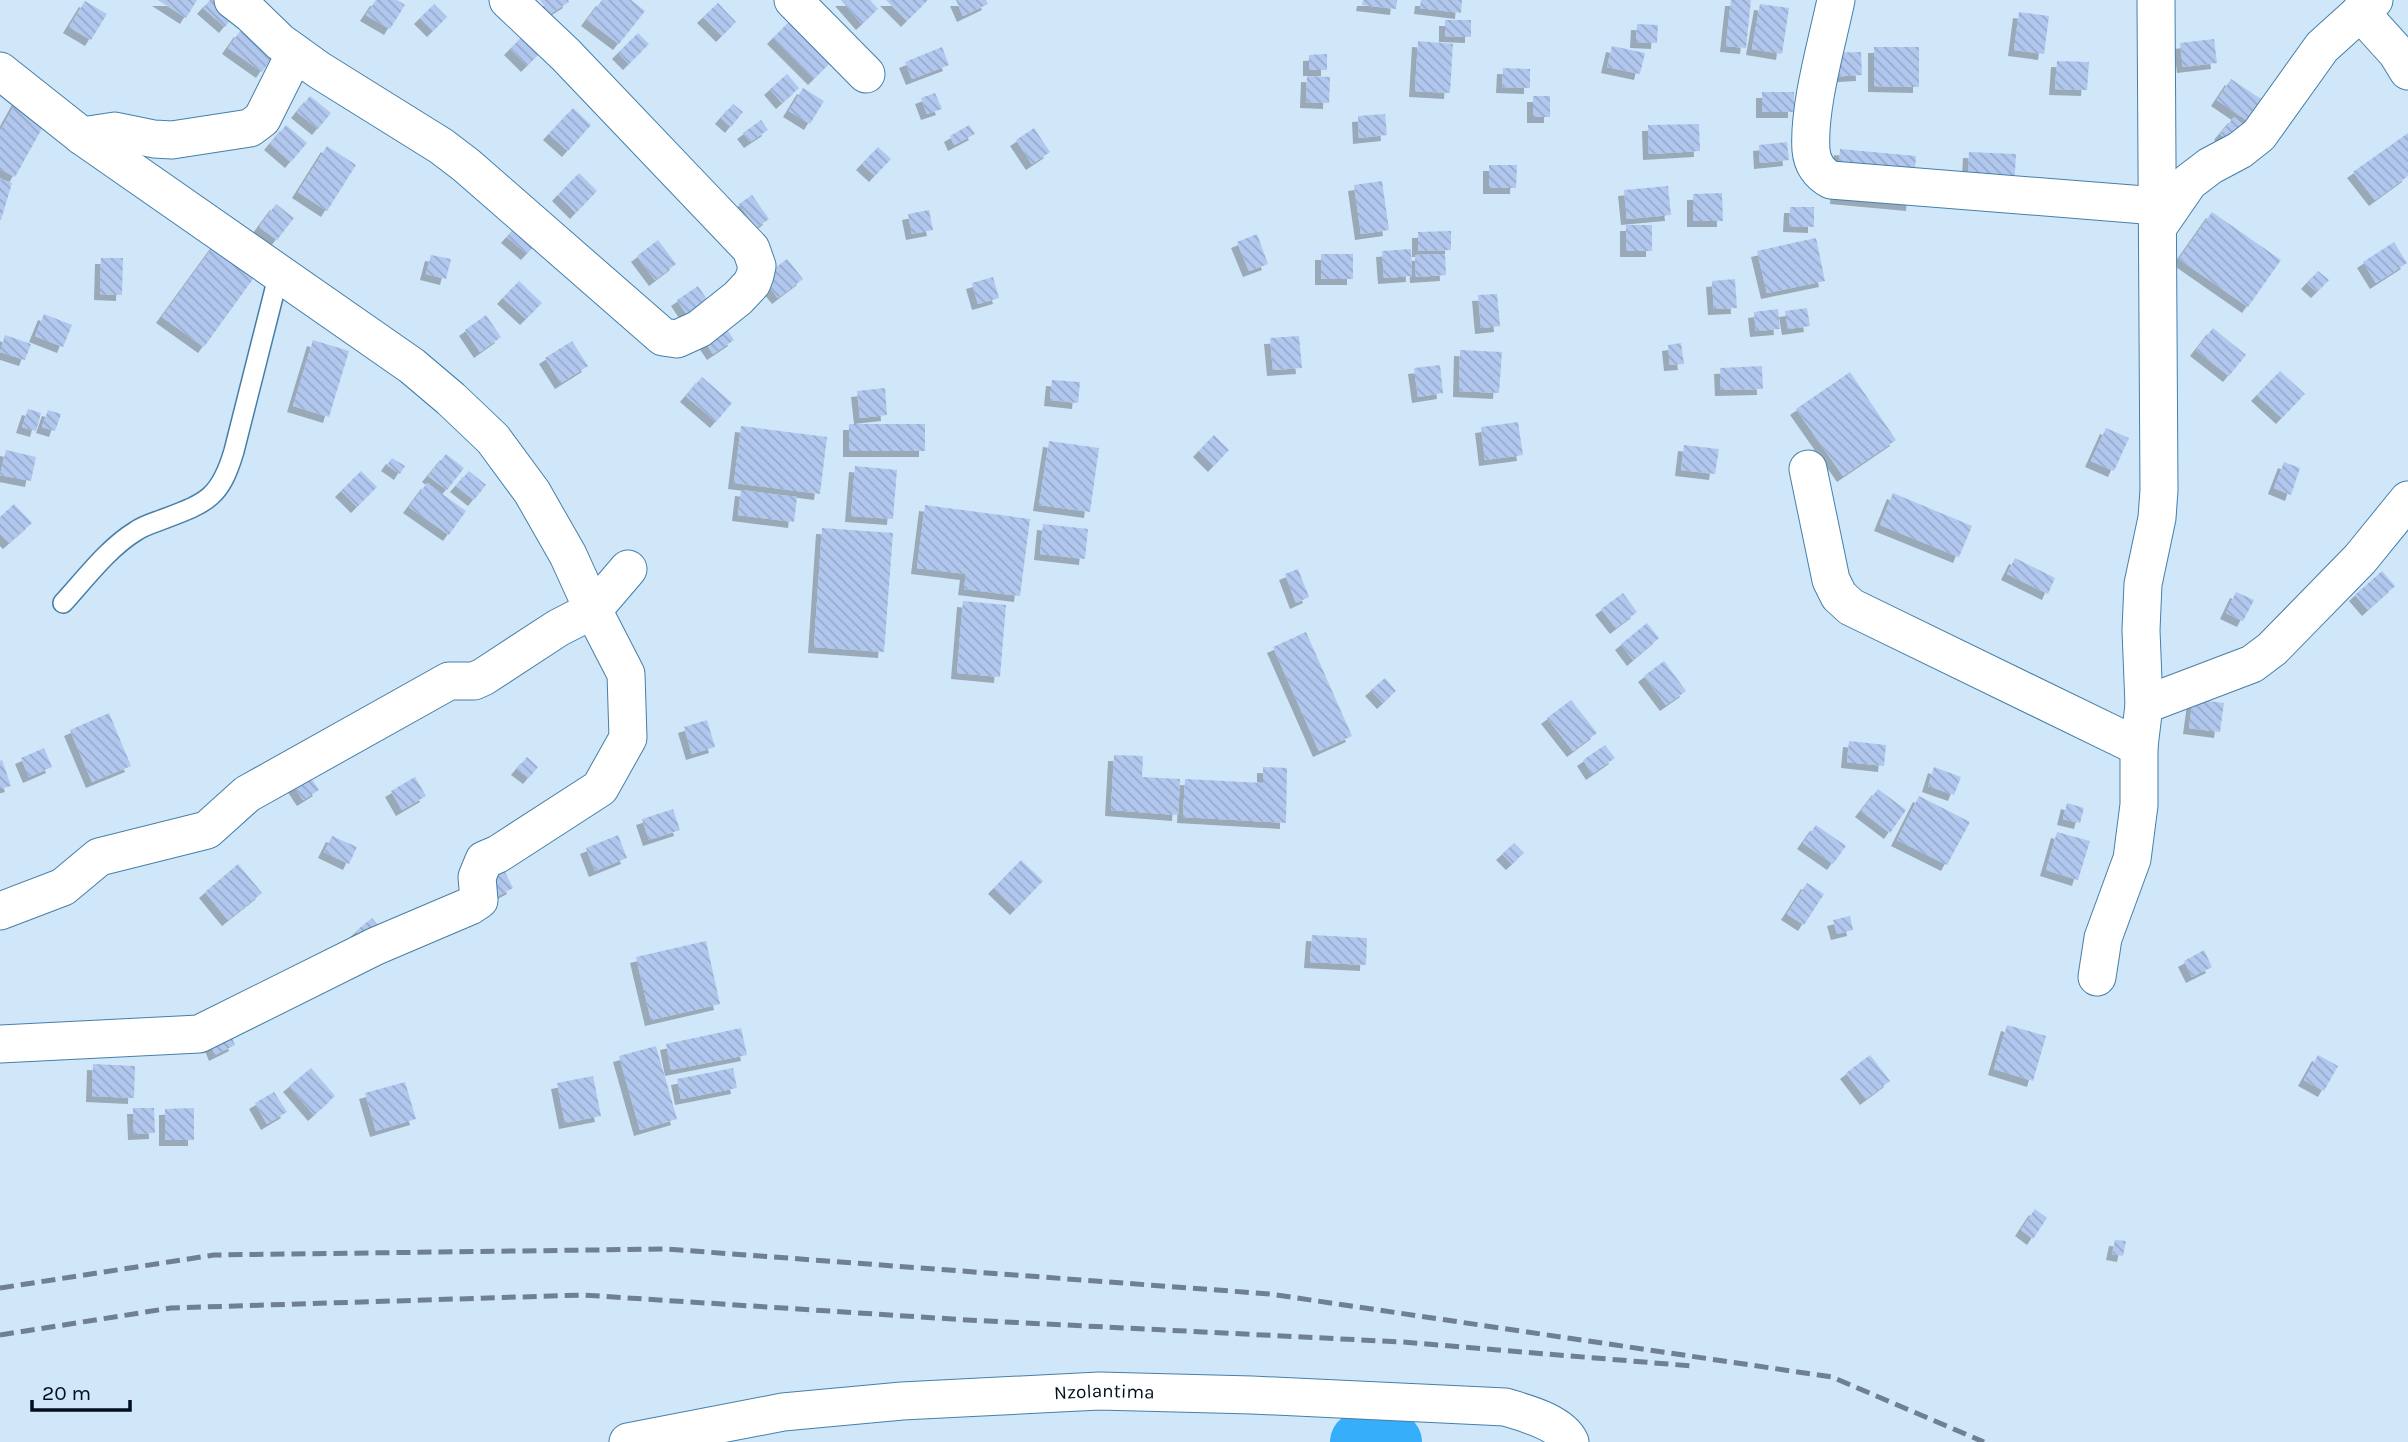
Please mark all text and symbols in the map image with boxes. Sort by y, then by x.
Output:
scale bar [32,1368,130,1412]
street label: Nzolantima [1053,1380,1155,1404]
text: 20 m [42,1381,91,1405]

